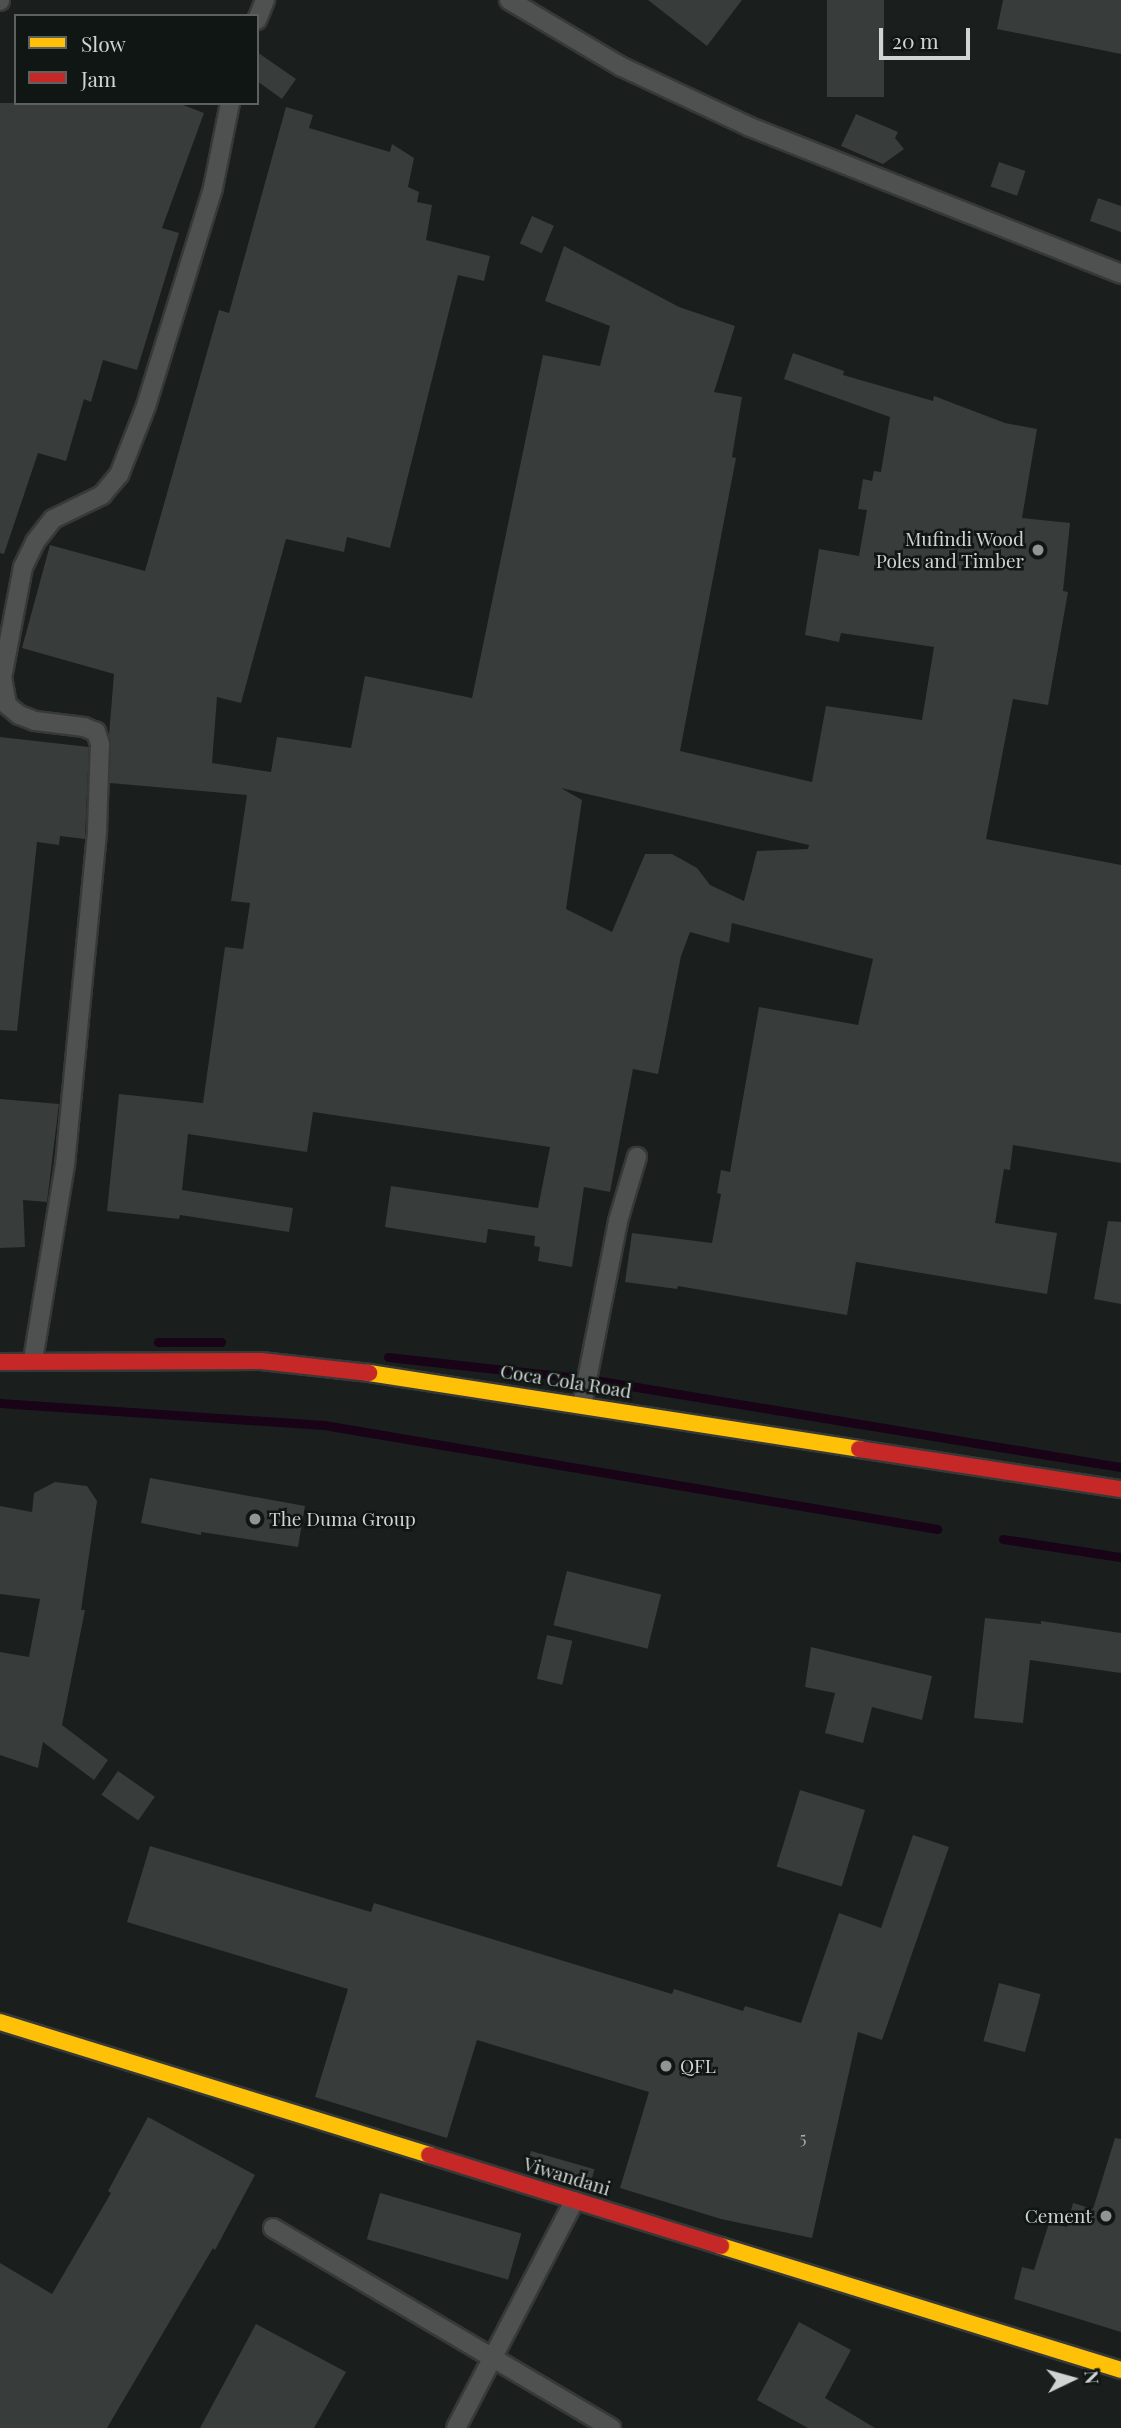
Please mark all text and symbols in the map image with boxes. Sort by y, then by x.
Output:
legend [14,14,259,105]
scale bar [883,14,974,58]
text: 20 m [892,26,939,54]
text: Slow [81,29,126,57]
text: Jam [81,64,117,92]
place label: Mufindi Wood Poles and Timber [875,528,1024,572]
marker: Mufindi Wood Poles and Timber [1030,542,1046,558]
street label: Coca Cola Road [499,1359,633,1403]
place label: The Duma Group [269,1508,416,1530]
marker: The Duma Group [247,1511,263,1527]
place label: QFL [680,2055,716,2077]
marker: QFL [658,2058,674,2074]
house number: 5 [800,2128,806,2148]
street label: Viwandani [521,2152,613,2200]
place label: Cement [1025,2205,1092,2227]
marker: Cement [1098,2208,1114,2224]
north arrow [1037,2344,1107,2414]
text: N [1079,2369,1106,2385]

